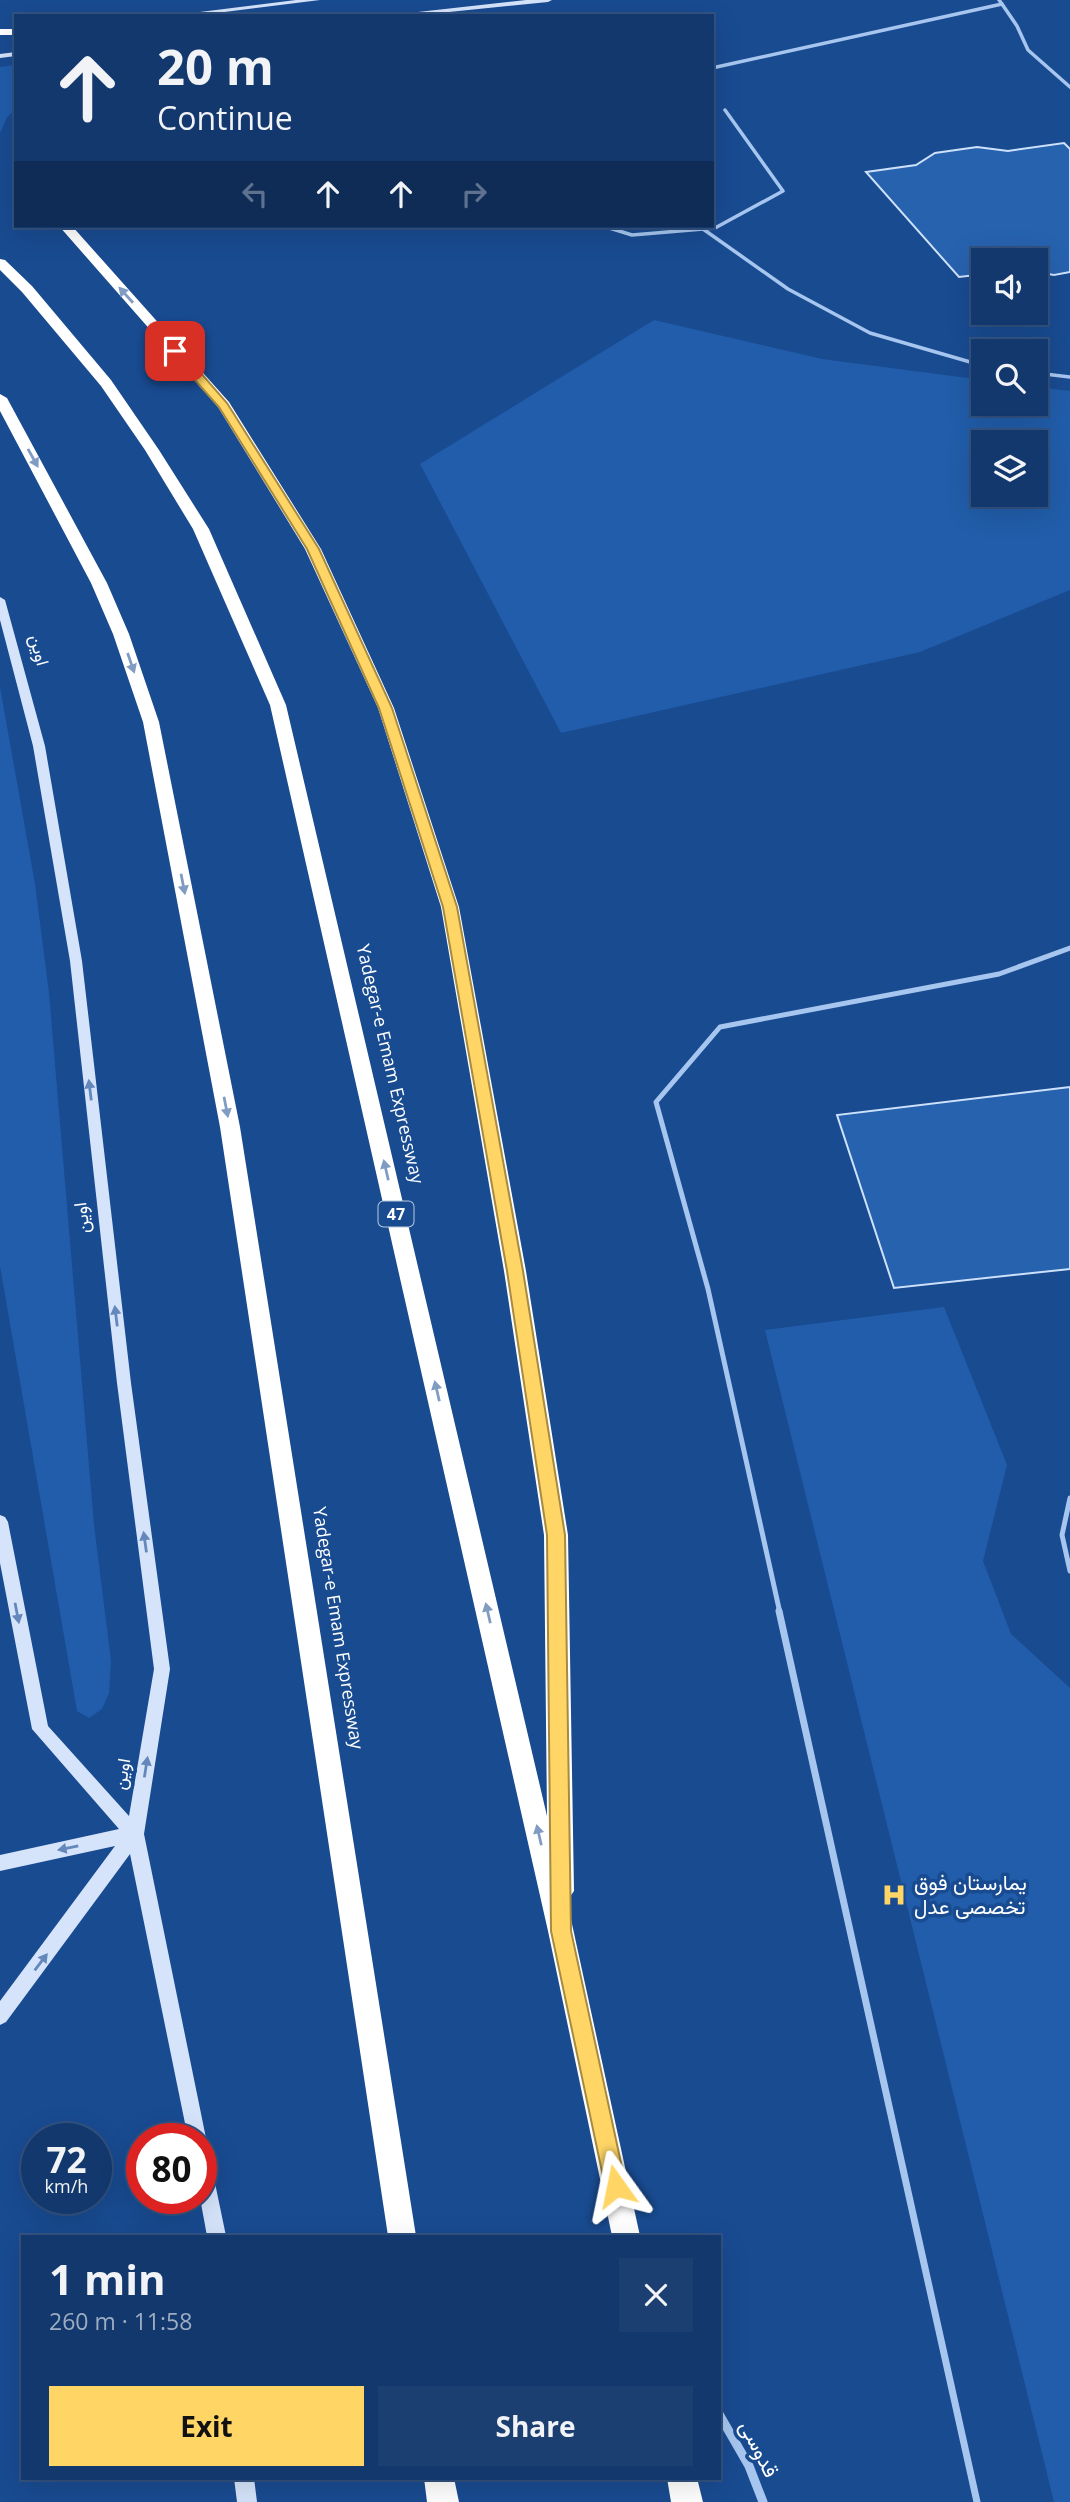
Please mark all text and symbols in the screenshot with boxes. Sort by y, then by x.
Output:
text: 20 m [157,33,274,99]
icon: ahead [42,42,133,133]
text: Continue [157,96,293,139]
icon: left [236,175,274,213]
icon: ahead [309,175,347,213]
icon: ahead [382,175,420,213]
icon: right [455,175,493,213]
map controls [971,248,1048,507]
button: sound [971,248,1048,325]
one-way arrow [118,286,134,304]
pin [145,321,205,381]
icon: arrive [156,332,194,370]
button: search [971,339,1048,416]
button: layers [971,430,1048,507]
one-way arrow [27,448,39,467]
street label: اوین [24,631,56,668]
one-way arrow [126,652,137,673]
one-way arrow [178,873,189,895]
street label: Yadegar-e Emam Expressway [352,942,430,1187]
one-way arrow [85,1079,96,1101]
one-way arrow [221,1096,232,1118]
one-way arrow [380,1159,391,1181]
street label: اوین [67,1201,95,1235]
road number: 47 [378,1202,414,1226]
one-way arrow [111,1305,122,1327]
one-way arrow [431,1380,442,1402]
street label: Yadegar-e Emam Expressway [308,1505,370,1752]
one-way arrow [139,1531,150,1553]
one-way arrow [12,1602,23,1624]
one-way arrow [482,1602,493,1624]
street label: اوین [107,1756,135,1791]
one-way arrow [141,1756,152,1778]
one-way arrow [533,1824,544,1846]
one-way arrow [57,1843,79,1854]
place label: یمارستان فوق تخصصی عدل [914,1868,1027,1920]
hospital icon: یمارستان فوق تخصصی عدل [880,1881,908,1909]
one-way arrow [33,1953,48,1971]
speed limit sign: 80 [126,2123,217,2214]
text: 72 [46,2136,87,2183]
position arrow [579,2149,653,2223]
text: km/h [45,2174,88,2198]
text: 1 min [49,2250,166,2307]
button: close [619,2258,693,2332]
text: 260 m · 11:58 [49,2305,192,2337]
button: Exit [49,2386,364,2466]
button: Share [378,2386,693,2466]
street label: قدوسی [734,2415,786,2482]

